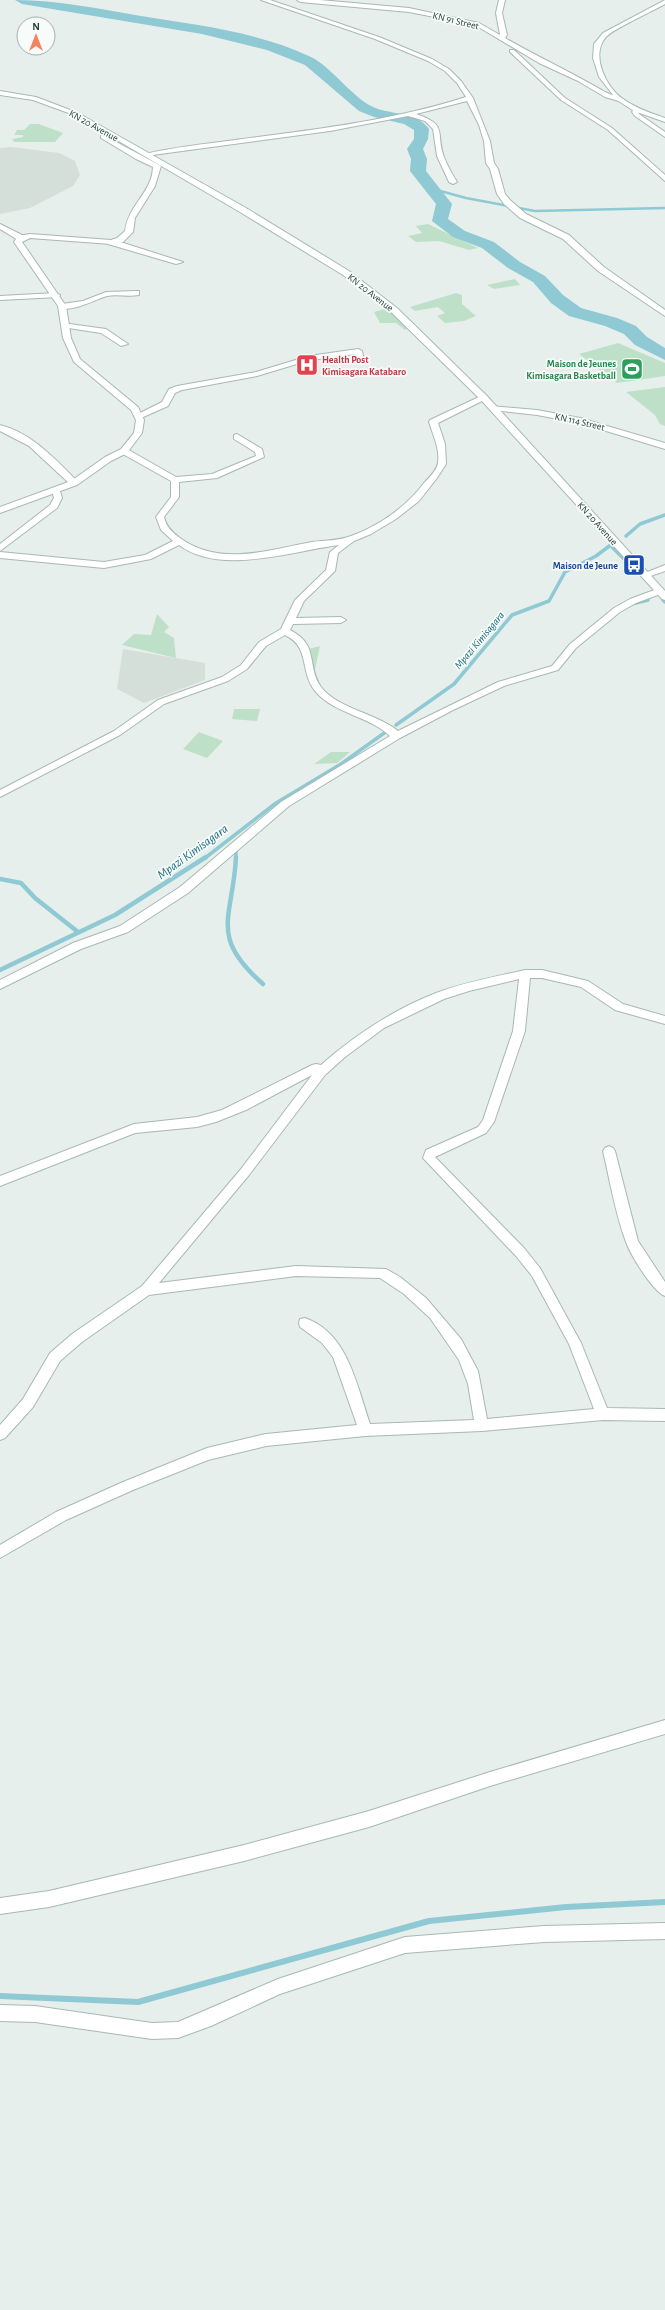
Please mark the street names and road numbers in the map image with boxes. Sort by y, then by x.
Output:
street label: KN 91 Street [432,10,481,32]
street label: KN 20 Avenue [67,108,120,144]
street label: KN 20 Avenue [346,272,395,314]
street label: KN 114 Street [554,411,606,433]
street label: KN 20 Avenue [575,500,619,548]

